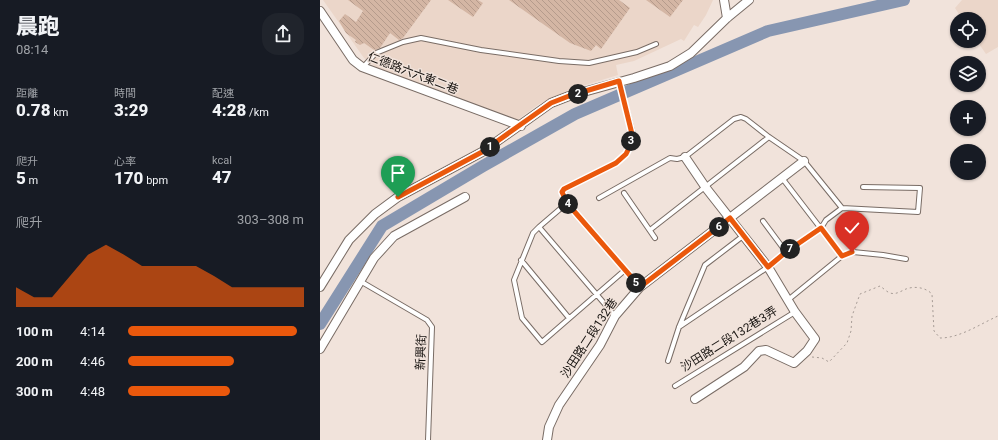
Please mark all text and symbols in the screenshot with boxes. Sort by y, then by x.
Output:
map controls [950,12,986,180]
button: locate [950,12,986,48]
button: share [262,13,304,55]
text: 晨跑 [16,14,60,39]
text: 08:14 [16,42,48,57]
street label: 仁德路六六東二巷 [366,49,460,97]
button: layers [950,56,986,92]
pin: 2 [568,84,588,104]
text: 距離 [16,87,38,100]
text: 時間 [114,87,136,100]
text: 配速 [212,87,234,100]
text: 2 [575,87,581,100]
text: 0.78 [16,100,50,120]
text: 3:29 [114,100,148,120]
text: 4:28 [212,100,246,120]
button: + [950,100,986,136]
text: km [50,106,68,119]
text: /km [246,106,269,119]
pin: 3 [621,131,641,151]
text: 3 [628,134,634,147]
pin: 1 [480,137,500,157]
text: 1 [487,140,493,153]
button: − [950,144,986,180]
text: kcal [212,154,232,167]
text: 爬升 [16,155,38,168]
text: 心率 [114,155,136,168]
pin [381,156,415,197]
icon: arrive [387,162,409,184]
text: 47 [212,167,232,187]
text: 5 [16,168,26,188]
text: 170 [114,168,143,188]
text: m [26,174,38,187]
text: bpm [143,174,168,187]
pin: 4 [558,194,578,214]
text: 4 [565,197,571,210]
pin [835,211,869,252]
text: 303–308 m [237,212,304,227]
text: 爬升 [16,215,42,230]
pin: 6 [709,217,729,237]
icon: check [841,217,863,239]
text: 6 [716,220,722,233]
pin: 7 [780,239,800,259]
text: 7 [787,242,793,255]
pin: 5 [626,273,646,293]
text: 5 [633,276,639,289]
street label: 沙田路二段132巷 [558,296,620,380]
street label: 沙田路二段132巷3弄 [678,304,780,374]
text: 100 m [16,324,53,339]
text: 4:14 [80,324,105,339]
street label: 新興街 [413,334,429,370]
text: 200 m [16,354,53,369]
text: 4:46 [80,354,105,369]
text: 300 m [16,384,53,399]
text: 4:48 [80,384,105,399]

